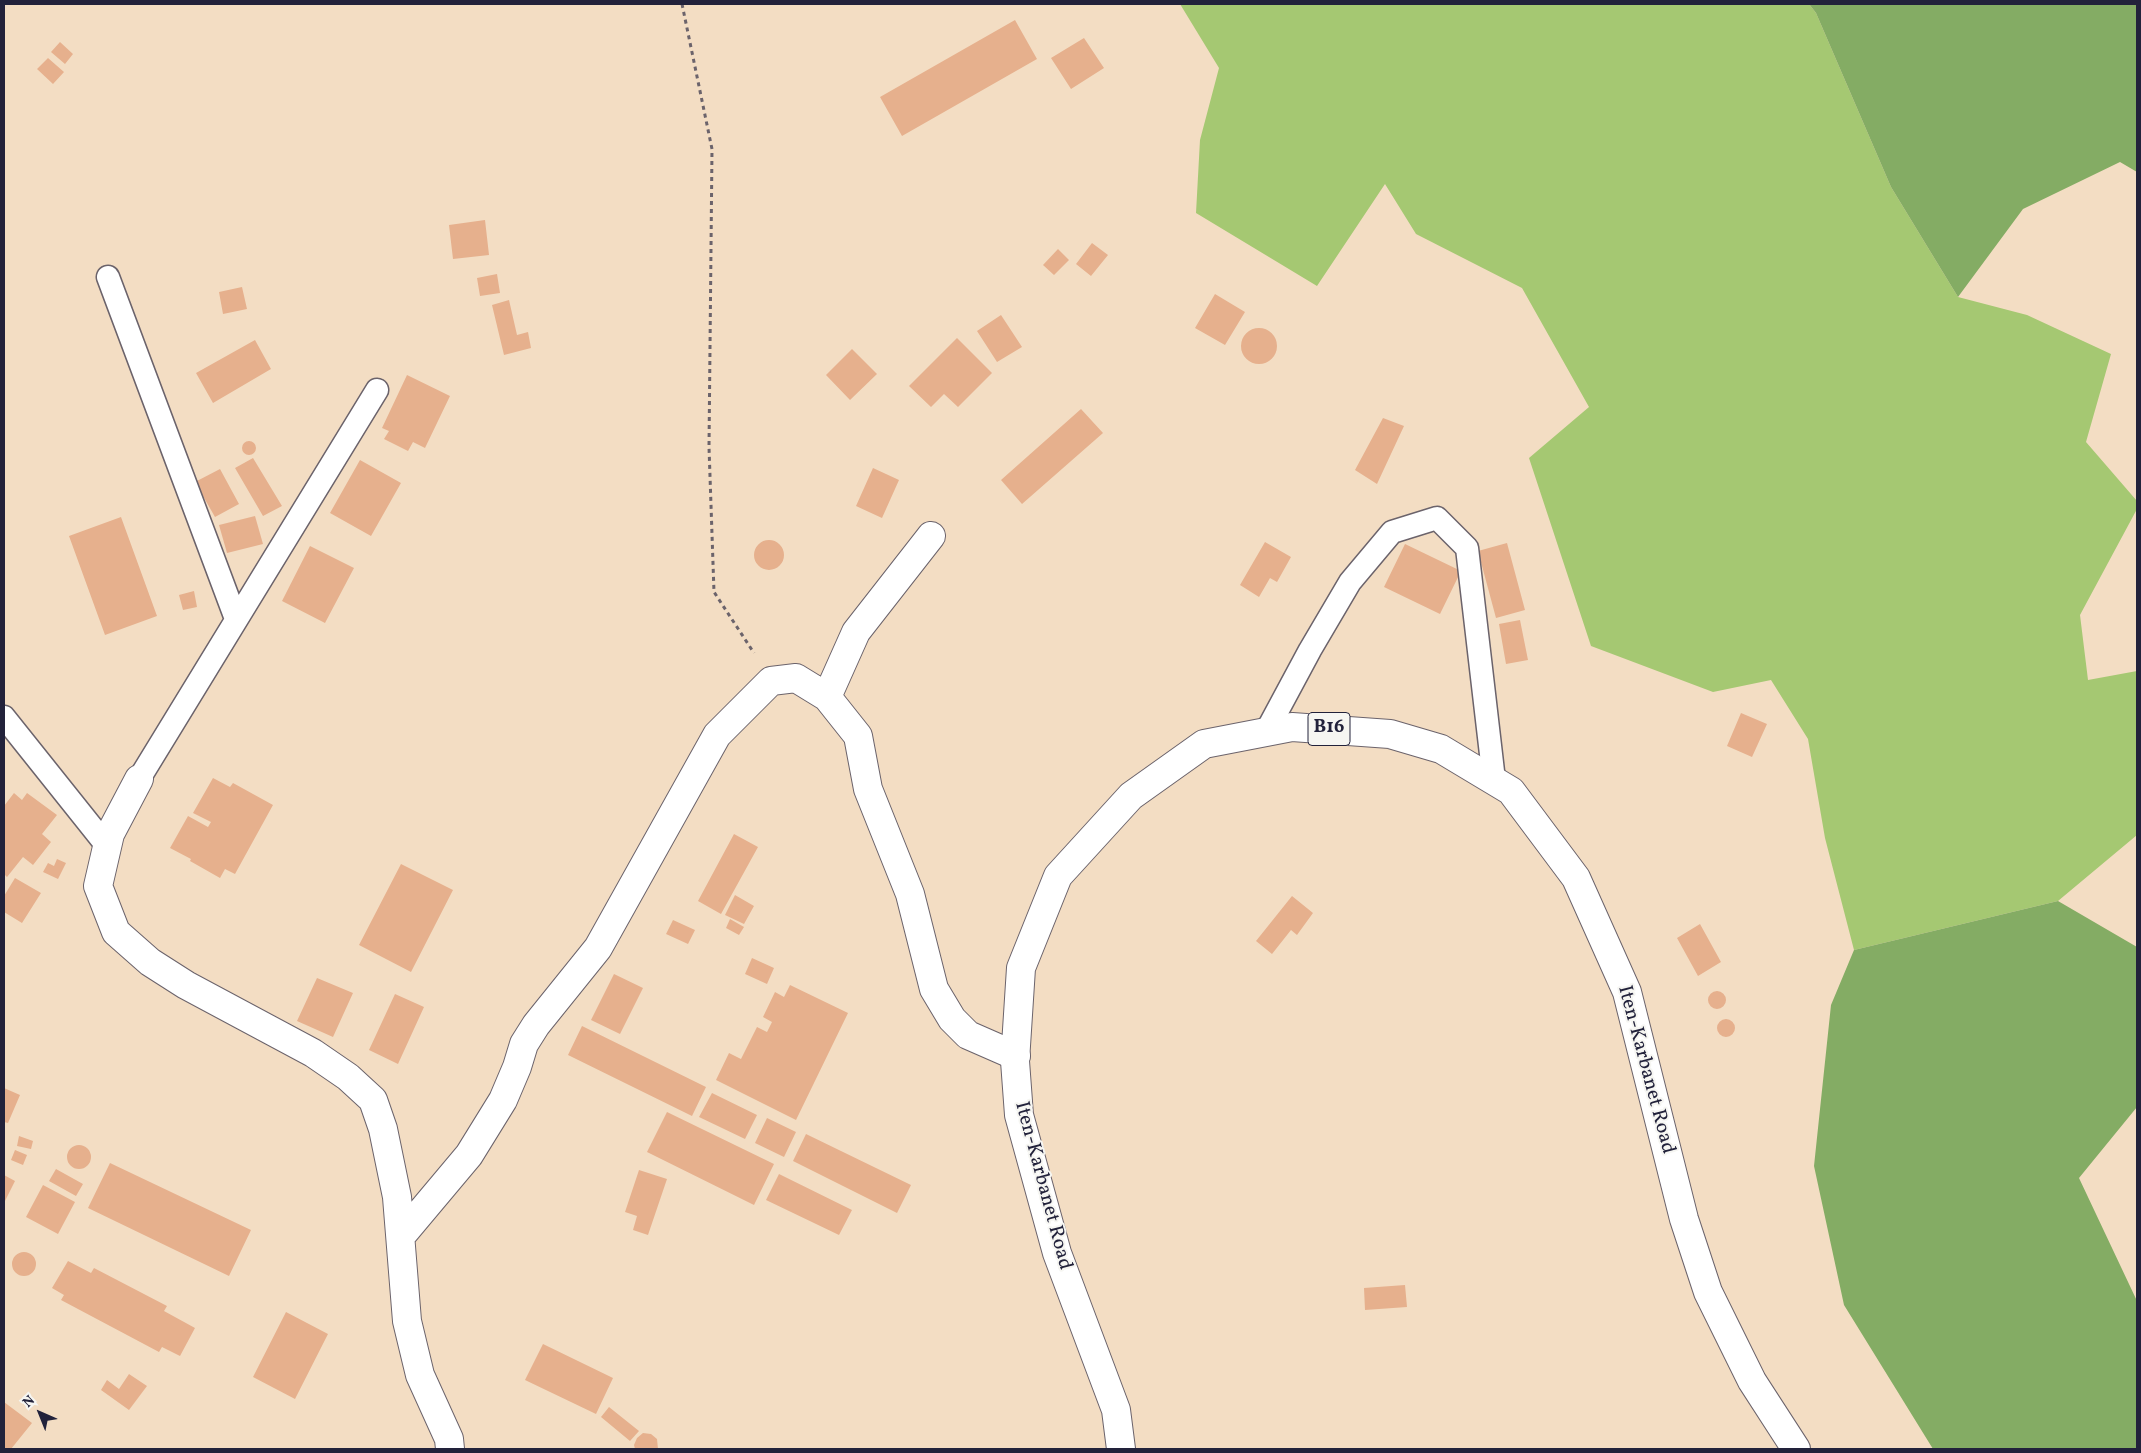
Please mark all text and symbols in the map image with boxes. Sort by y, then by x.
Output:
road number: B16 [1308,712,1350,746]
street label: Iten-Karbanet Road [1611,983,1679,1157]
street label: Iten-Karbanet Road [1008,1099,1076,1273]
north arrow [15,1388,65,1438]
text: N [19,1391,39,1412]

